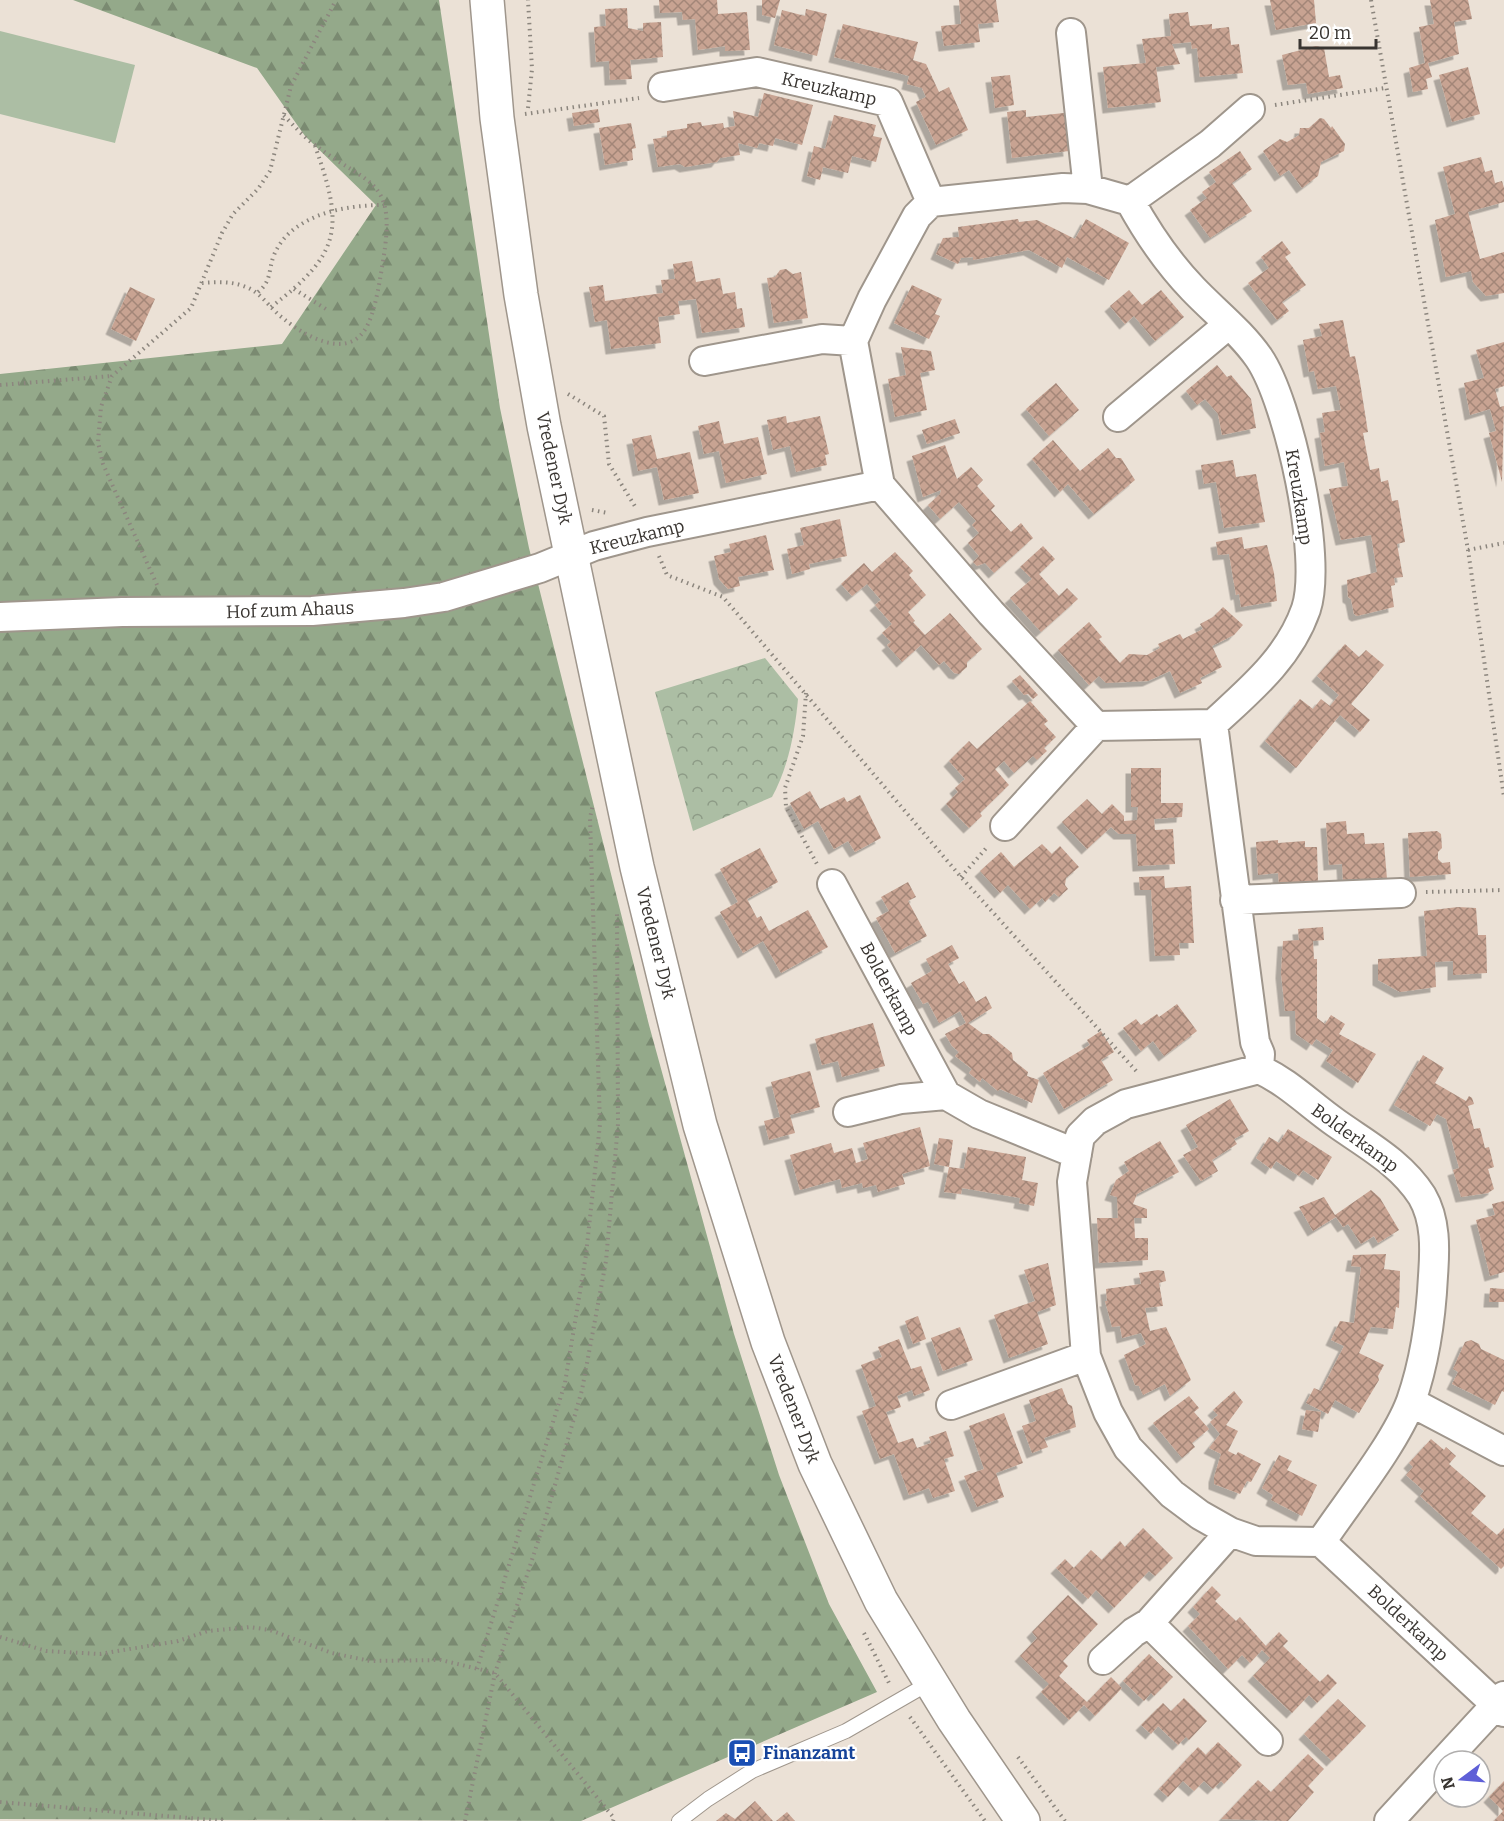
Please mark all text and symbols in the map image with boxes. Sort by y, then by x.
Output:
scale bar [1300,12,1376,50]
text: 20 m [1309,22,1351,44]
street label: Kreuzkamp [779,67,879,111]
street label: Vredener Dyk [531,410,577,527]
street label: Kreuzkamp [1281,447,1317,547]
street label: Kreuzkamp [587,515,687,559]
street label: Hof zum Ahaus [226,597,354,623]
street label: Vredener Dyk [631,885,681,1002]
street label: Bolderkamp [855,939,923,1039]
street label: Bolderkamp [1307,1099,1403,1177]
street label: Vredener Dyk [763,1352,825,1467]
street label: Bolderkamp [1363,1580,1453,1666]
bus stop icon: Finanzamt [726,1737,758,1769]
place label: Finanzamt [763,1742,855,1764]
north arrow [1432,1749,1492,1809]
text: N [1437,1774,1459,1792]

